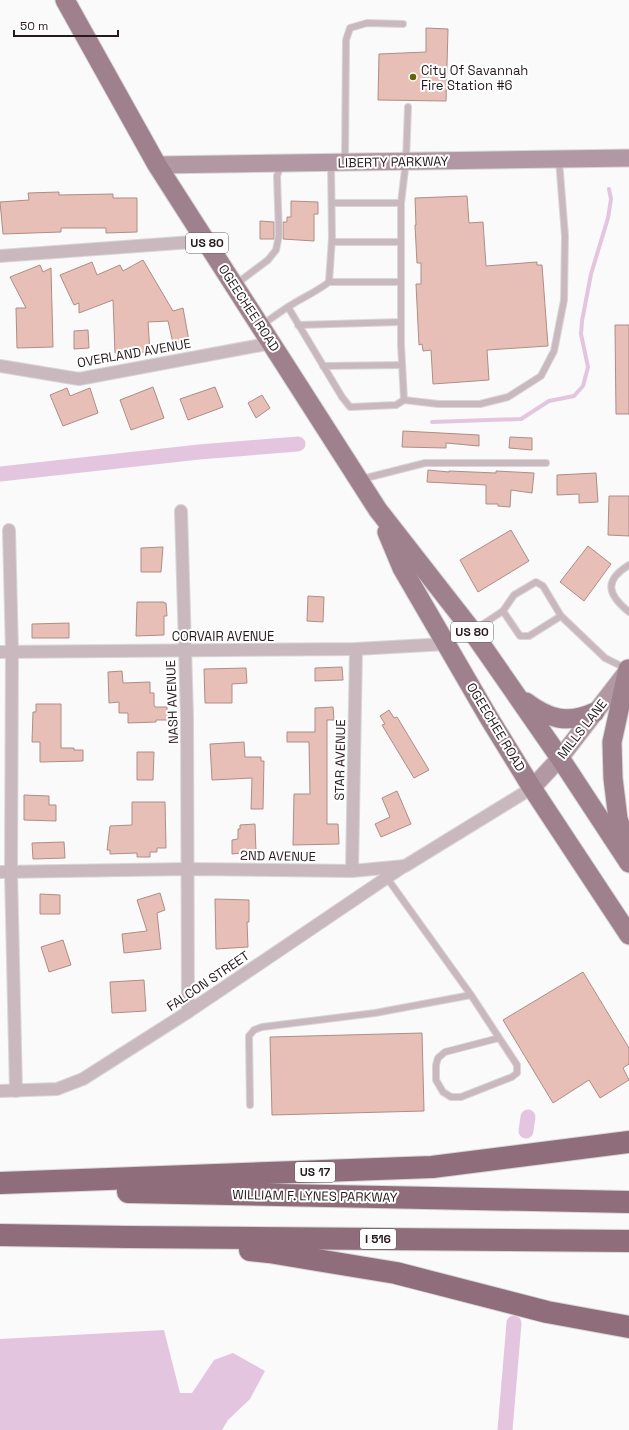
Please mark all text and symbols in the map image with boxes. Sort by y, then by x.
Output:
scale bar [14,12,118,38]
text: 50 m [20,18,48,34]
place label: City Of Savannah Fire Station #6 [421,62,528,94]
marker: City Of Savannah Fire Station #6 [408,72,418,82]
street label: LIBERTY PARKWAY [338,153,448,171]
road number: US 80 [186,233,228,253]
street label: OGEECHEE ROAD [215,261,283,355]
street label: OVERLAND AVENUE [76,335,192,371]
road number: US 80 [451,622,493,642]
street label: CORVAIR AVENUE [172,628,274,645]
street label: NASH AVENUE [162,660,182,744]
street label: OGEECHEE ROAD [463,680,529,774]
street label: MILLS LANE [553,696,611,762]
street label: STAR AVENUE [331,719,349,801]
street label: 2ND AVENUE [240,847,316,865]
street label: FALCON STREET [163,947,253,1015]
road number: US 17 [295,1162,335,1182]
street label: WILLIAM F. LYNES PARKWAY [232,1186,398,1206]
road number: I 516 [360,1229,396,1249]

